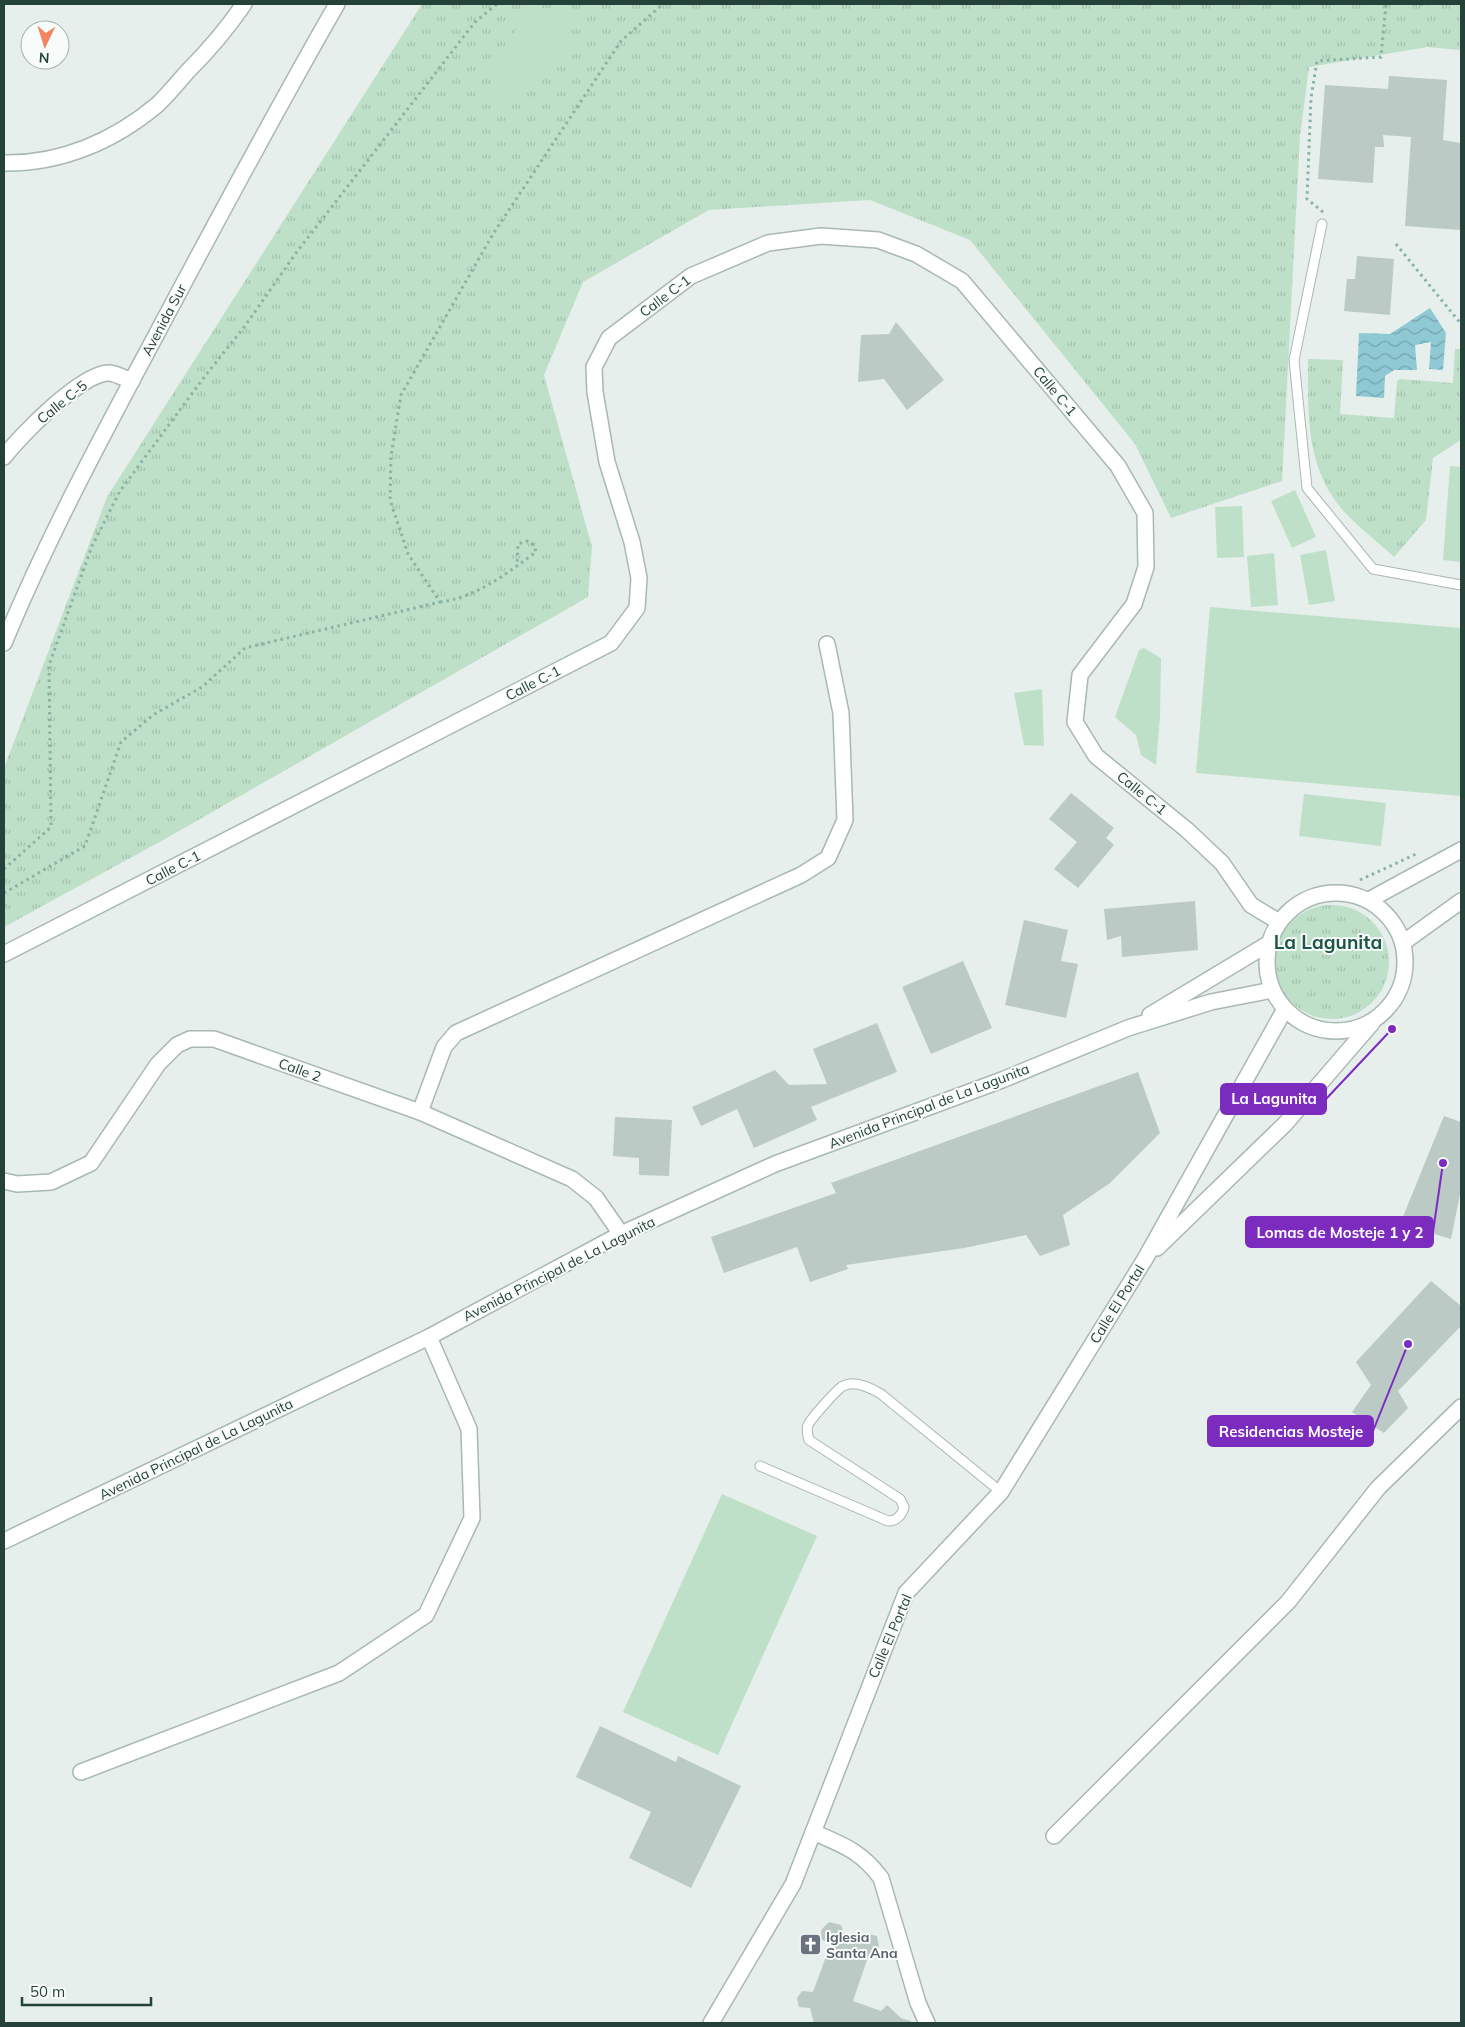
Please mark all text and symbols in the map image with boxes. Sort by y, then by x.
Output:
north arrow [20,20,70,70]
text: N [38,49,50,67]
street label: Calle C-1 [636,271,694,321]
street label: Avenida Sur [138,280,191,359]
street label: Calle C-1 [1029,363,1081,419]
street label: Calle C-5 [33,376,91,428]
street label: Calle C-1 [503,662,563,704]
street label: Calle C-1 [1113,767,1171,819]
street label: Calle C-1 [143,847,203,889]
district label: La Lagunita [1274,930,1382,954]
street label: Calle 2 [276,1054,324,1086]
street label: Avenida Principal de La Lagunita [826,1059,1032,1153]
callout: La Lagunita [1221,1084,1326,1114]
text: La Lagunita [1231,1089,1317,1108]
street label: Avenida Principal de La Lagunita [460,1213,658,1325]
callout: Lomas de Mosteje 1 y 2 [1246,1217,1433,1247]
text: Lomas de Mosteje 1 y 2 [1256,1223,1424,1242]
street label: Calle El Portal [1086,1261,1148,1347]
street label: Avenida Principal de La Lagunita [96,1394,296,1504]
callout: Residencias Mosteje [1208,1416,1373,1446]
text: Residencias Mosteje [1219,1422,1363,1441]
street label: Calle El Portal [864,1591,916,1681]
place label: Iglesia Santa Ana [826,1928,898,1962]
church icon: Iglesia Santa Ana [798,1933,822,1957]
scale bar [22,1974,151,2006]
text: 50 m [30,1982,65,2001]

